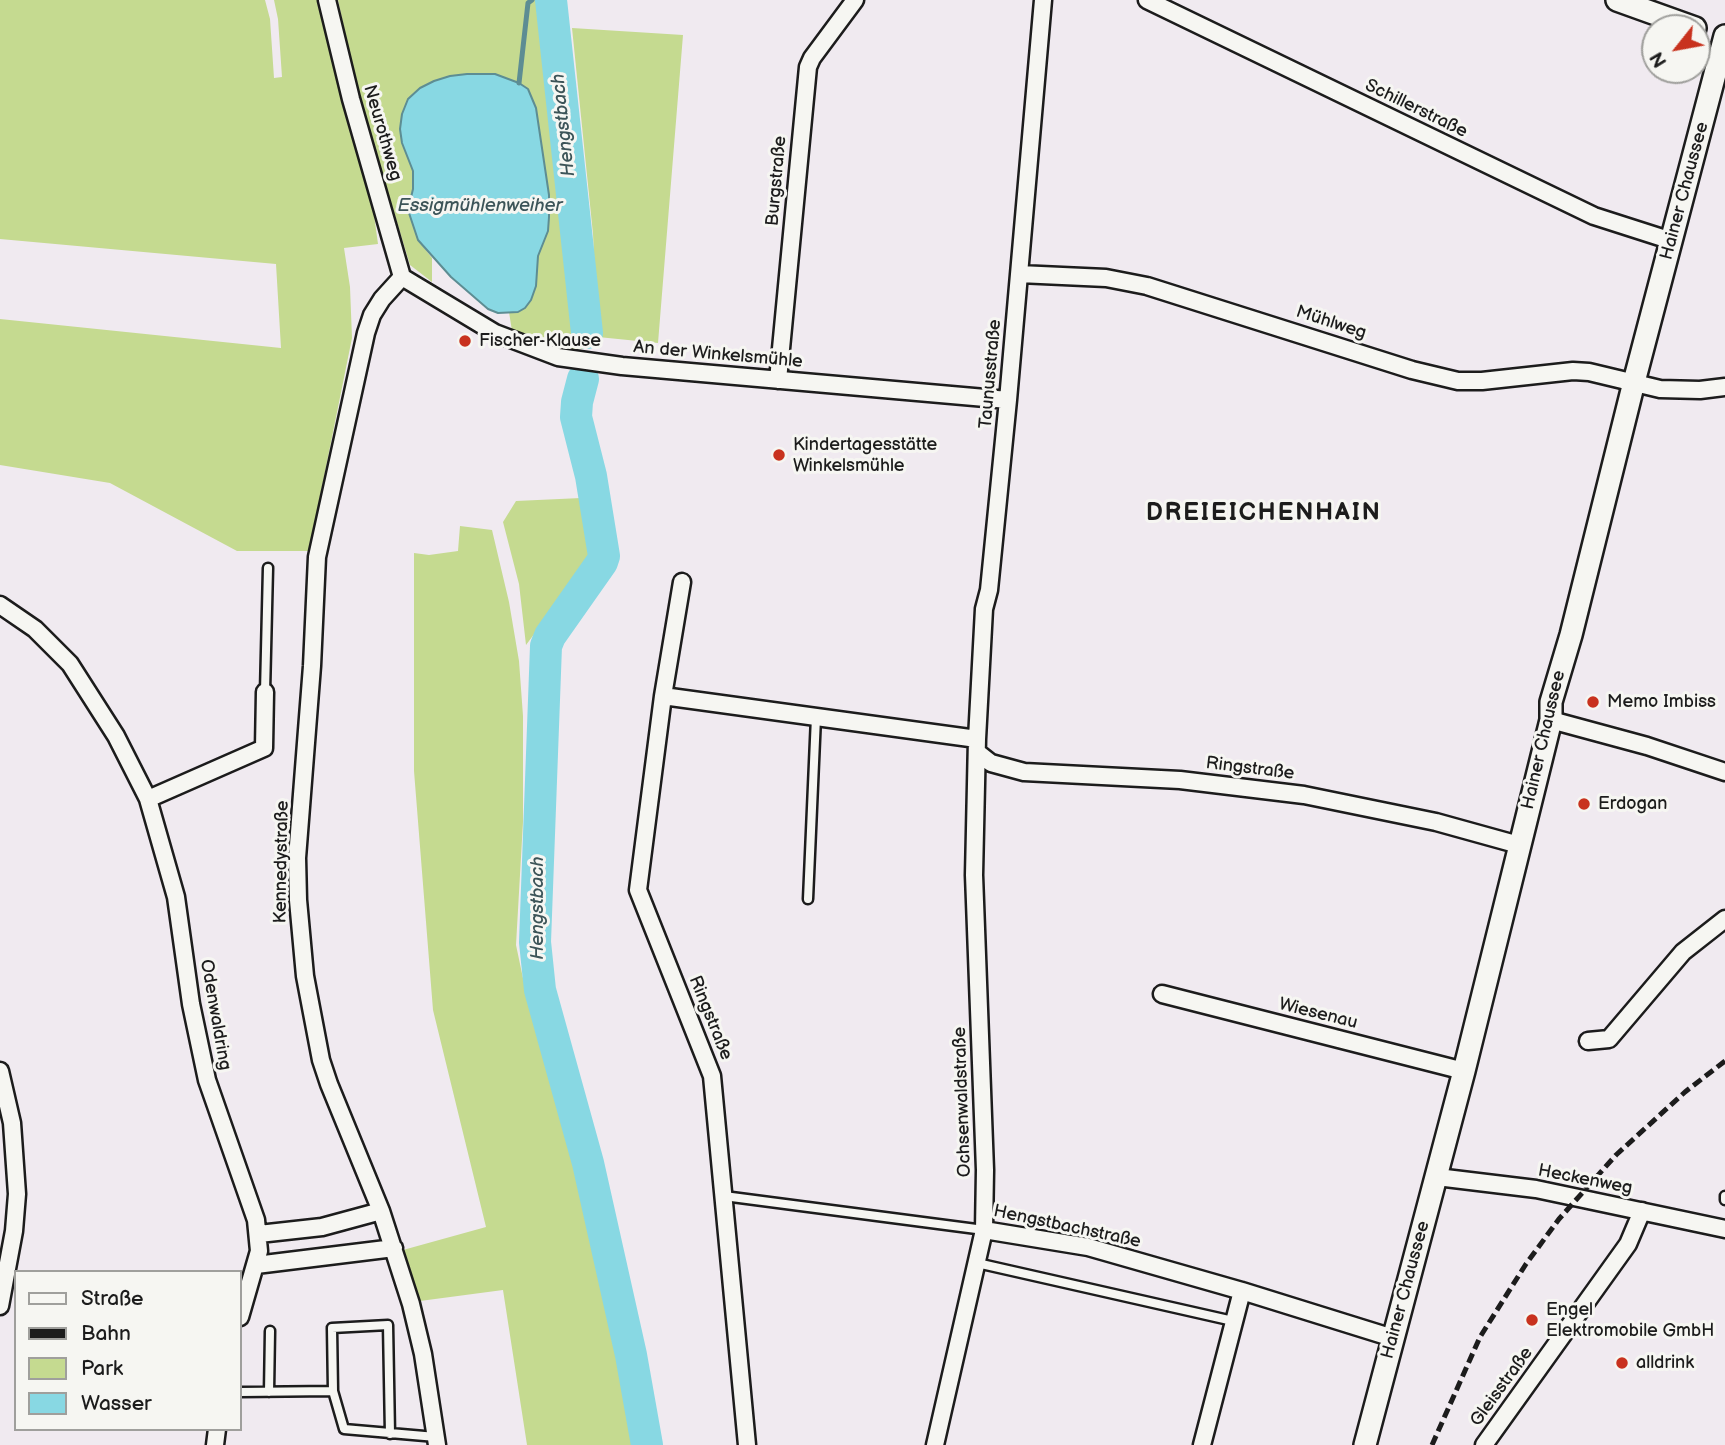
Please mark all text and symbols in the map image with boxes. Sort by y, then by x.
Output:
north arrow [1641,14,1711,84]
text: N [1646,47,1673,71]
water label: Hengstbach [547,72,581,178]
street label: Schillerstraße [1361,75,1471,143]
street label: Neurothweg [358,83,406,183]
street label: Hainer Chaussee [1656,120,1714,262]
street label: Burgstraße [762,135,792,227]
water label: Essigmühlenweiher [398,195,562,217]
street label: Mühlweg [1293,302,1369,344]
street label: Taunusstraße [975,318,1007,430]
place label: Fischer-Klause [479,330,601,352]
marker: Fischer-Klause [457,333,473,349]
street label: An der Winkelsmühle [632,337,804,373]
place label: Kindertagesstätte Winkelsmühle [793,434,937,476]
marker: Kindertagesstätte Winkelsmühle [771,447,787,463]
district label: DREIEICHENHAIN [1148,500,1380,528]
street label: Hainer Chaussee [1518,668,1570,812]
place label: Memo Imbiss [1607,691,1716,713]
marker: Memo Imbiss [1585,694,1601,710]
street label: Ringstraße [1205,753,1295,785]
place label: Erdogan [1598,793,1667,815]
marker: Erdogan [1576,796,1592,812]
street label: Kennedystraße [270,800,294,924]
water label: Hengstbach [527,856,549,960]
street label: Odenwaldring [195,958,235,1072]
street label: Ringstraße [683,973,737,1063]
street label: Wiesenau [1276,994,1360,1034]
street label: Ochsenwaldstraße [950,1026,976,1178]
street label: Heckenweg [1536,1160,1634,1200]
street label: Hengstbachstraße [991,1201,1143,1253]
street label: Hainer Chaussee [1377,1219,1435,1361]
legend [14,1270,242,1431]
text: Straße [81,1286,143,1311]
place label: Engel Elektromobile GmbH [1546,1299,1714,1342]
marker: Engel Elektromobile GmbH [1524,1312,1540,1328]
text: Bahn [81,1321,131,1346]
street label: Gleisstraße [1466,1343,1538,1431]
place label: alldrink [1636,1352,1694,1374]
marker: alldrink [1614,1355,1630,1371]
text: Park [81,1356,123,1381]
text: Wasser [81,1391,152,1416]

